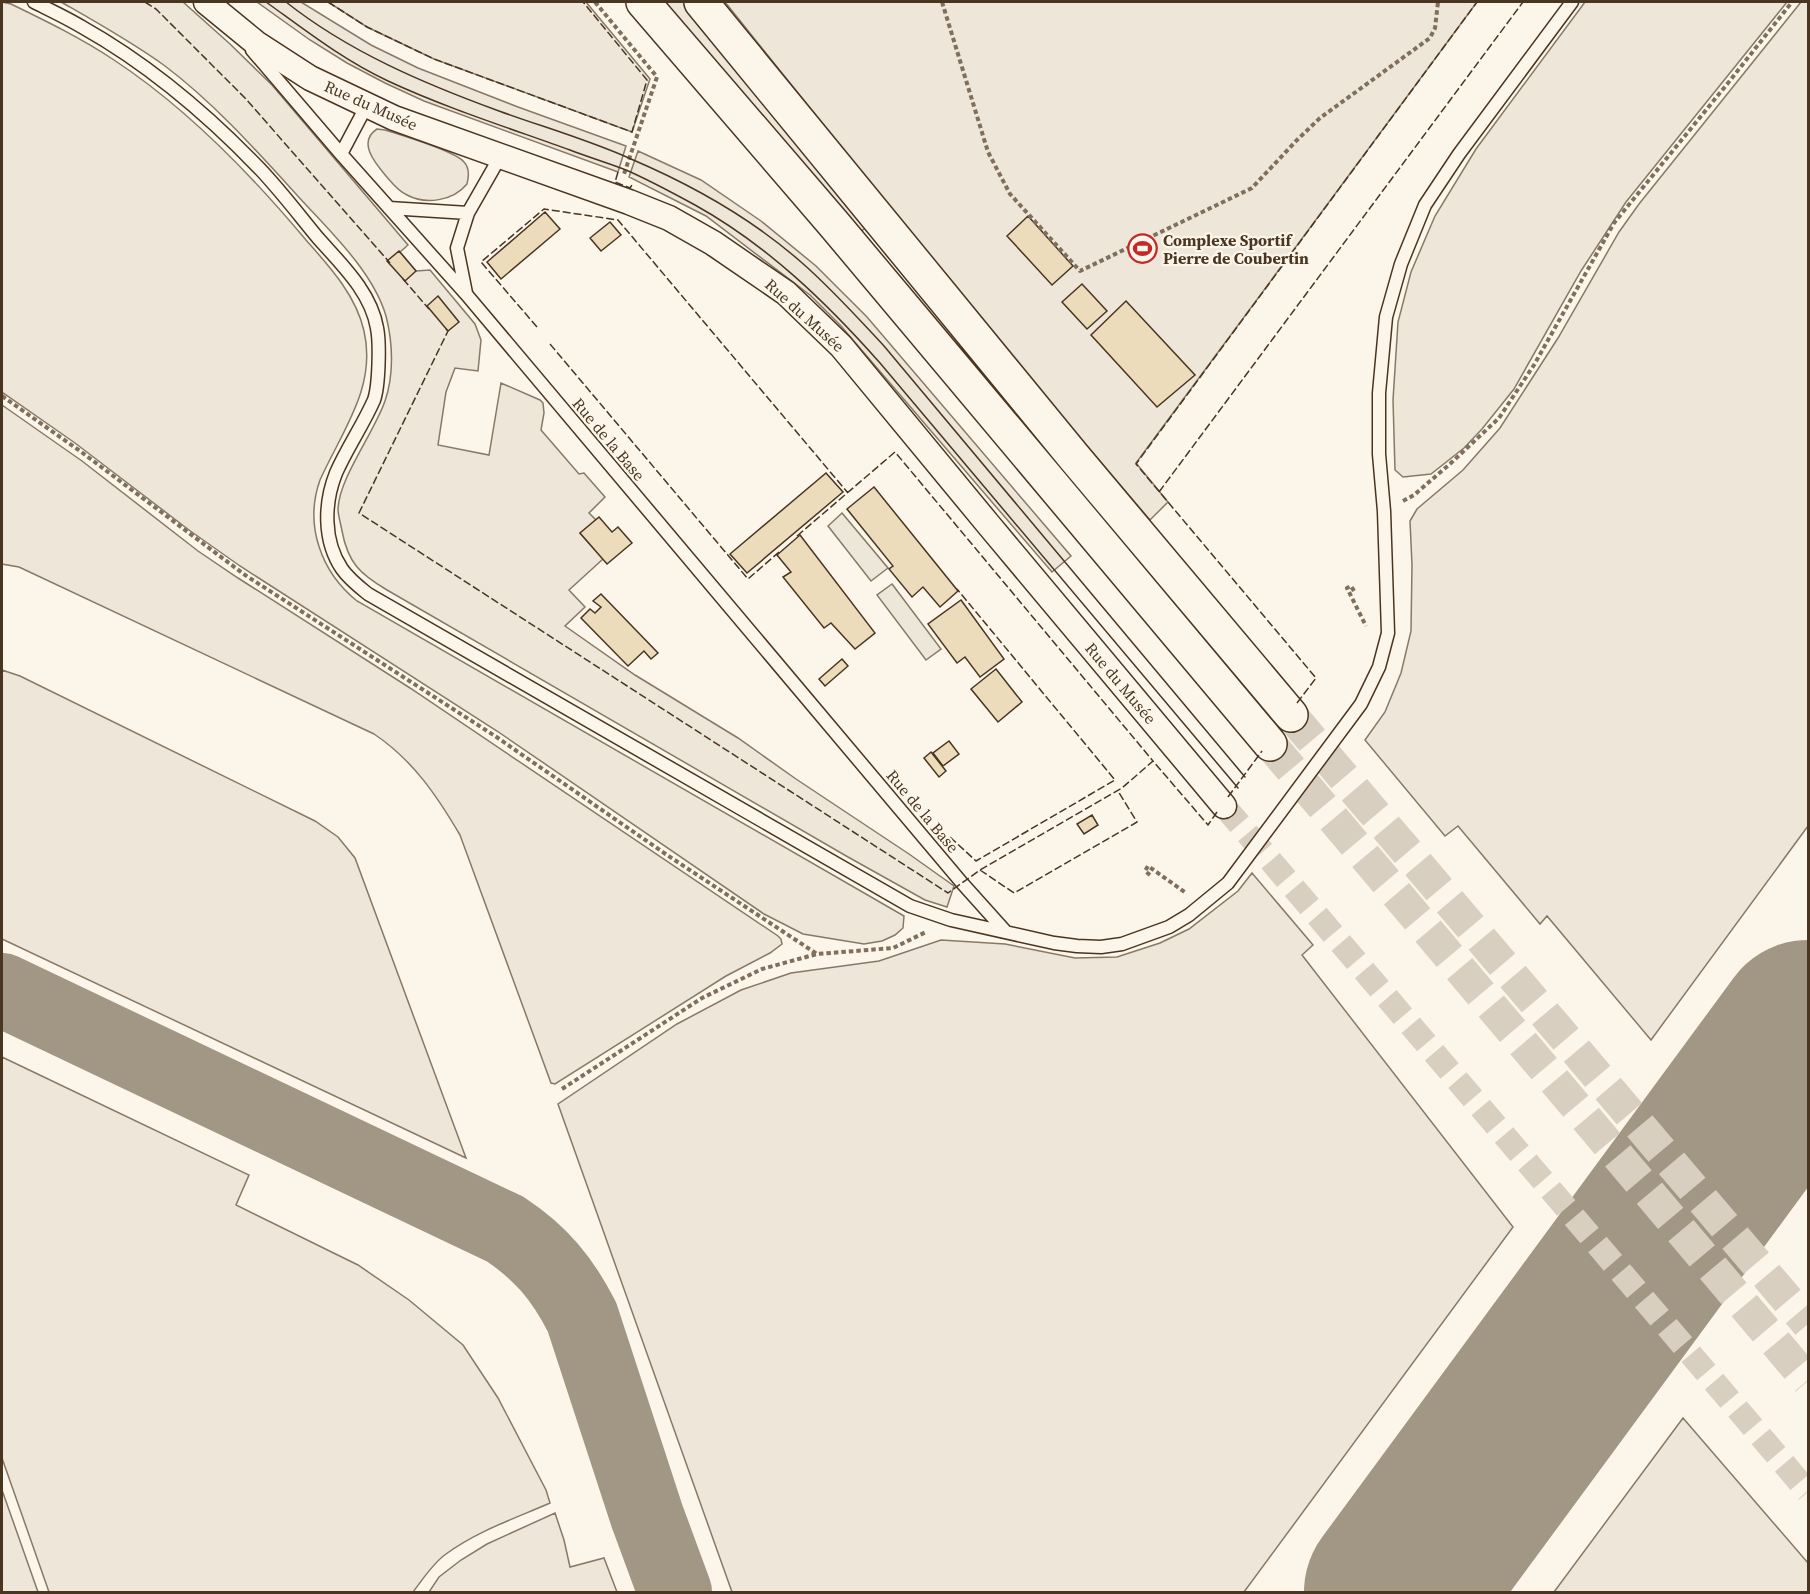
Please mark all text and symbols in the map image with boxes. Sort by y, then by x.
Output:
street label: Rue du Musée [321,75,421,135]
place label: Complexe Sportif Pierre de Coubertin [1163,229,1309,269]
sports icon: Complexe Sportif Pierre de Coubertin [1126,233,1158,265]
street label: Rue du Musée [760,273,850,357]
street label: Rue de la Base [568,393,650,485]
street label: Rue du Musée [1080,638,1162,728]
street label: Rue de la Base [882,765,964,857]

